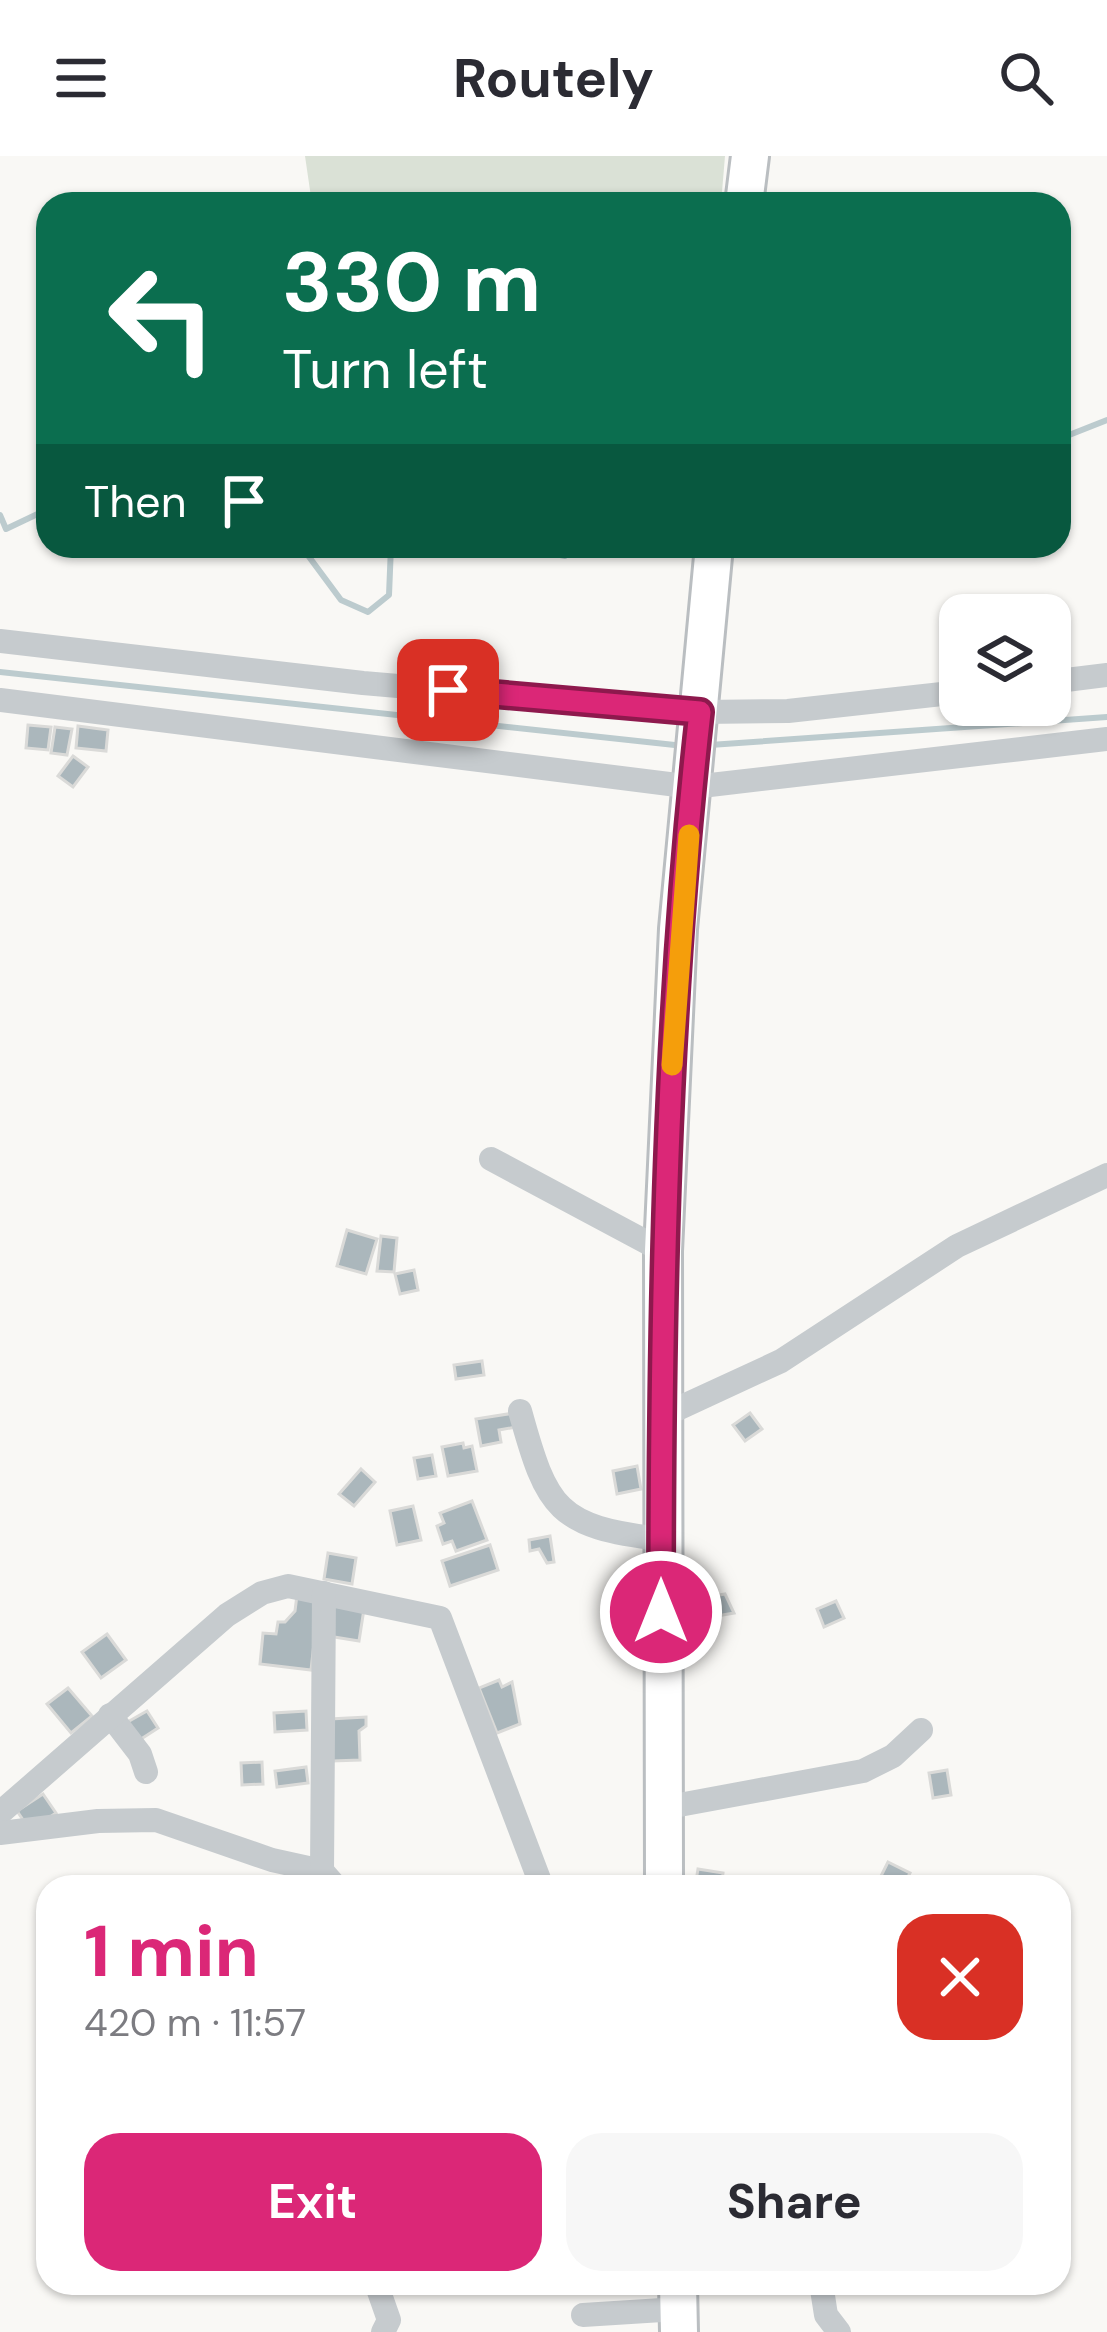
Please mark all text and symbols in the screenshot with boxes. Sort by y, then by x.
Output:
text: Routely [453,43,654,114]
icon: menu [48,45,114,111]
icon: search [993,45,1059,111]
text: 330 m [282,228,541,337]
icon: left [84,240,240,396]
text: Turn left [282,334,488,405]
icon: arrive [211,468,277,534]
text: Then [84,472,187,531]
map controls [939,594,1071,726]
button: layers [939,594,1071,726]
pin [397,639,499,741]
icon: arrive [415,657,481,723]
position arrow [598,1549,724,1675]
text: 1 min [84,1905,259,1998]
button: close [897,1914,1023,2040]
text: 420 m · 11:57 [84,1997,306,2048]
button: Exit [84,2133,542,2271]
button: Share [566,2133,1023,2271]

